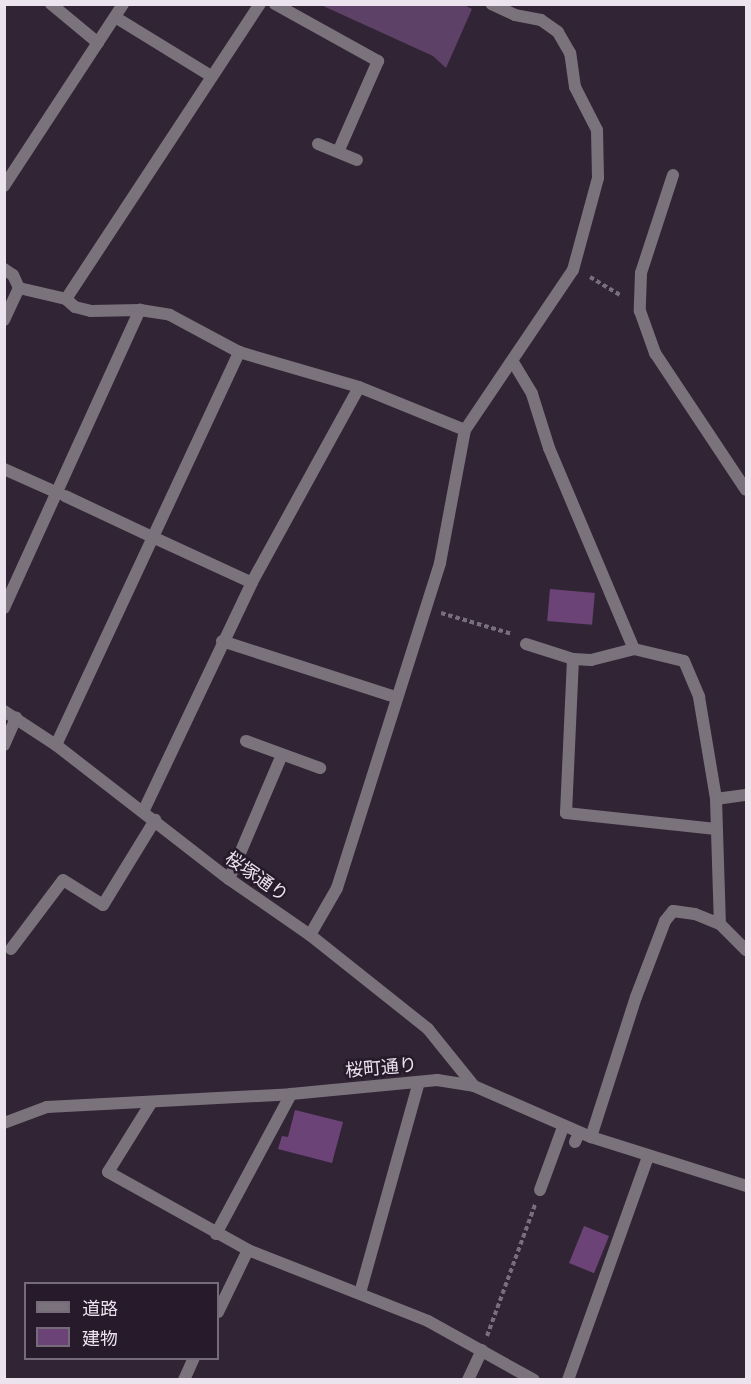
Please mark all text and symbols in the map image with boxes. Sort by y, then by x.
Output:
street label: 桜塚通り [221,847,293,905]
street label: 桜町通り [344,1053,418,1081]
legend [24,1282,219,1360]
text: 道路 [82,1297,118,1319]
text: 建物 [82,1327,118,1349]

